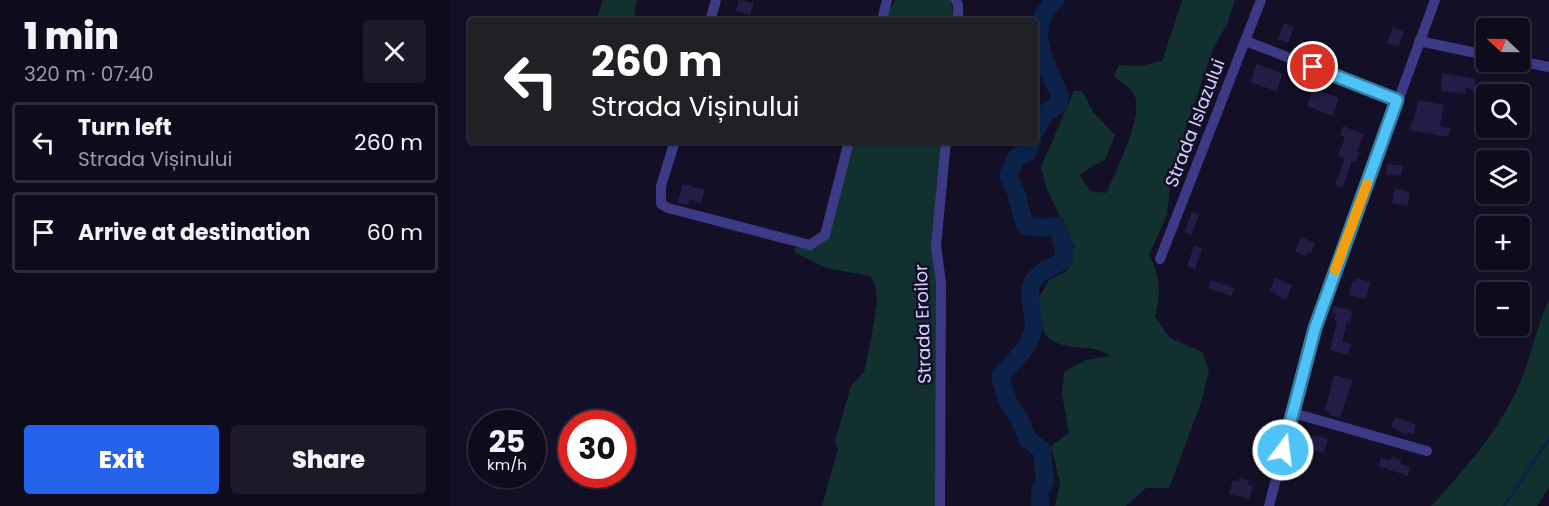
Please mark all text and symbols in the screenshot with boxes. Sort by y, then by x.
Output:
text: 1 min [24,11,119,62]
north arrow [1476,18,1530,72]
map controls [1476,18,1530,336]
button: close [363,20,426,83]
text: 260 m [591,32,723,91]
pin [1287,41,1338,92]
icon: left [492,42,570,120]
icon: arrive [1296,50,1329,83]
street label: Strada Islazului [1159,55,1231,191]
text: 320 m · 07:40 [24,60,154,88]
button: search [1476,84,1530,138]
text: Strada Vișinului [591,88,799,125]
text: Turn left [78,112,172,143]
icon: left [27,126,60,159]
text: 260 m [354,127,423,158]
text: Strada Vișinului [78,145,232,173]
button: layers [1476,150,1530,204]
icon: arrive [27,216,60,249]
button: + [1476,216,1530,270]
text: Arrive at destination [78,217,310,248]
text: 60 m [367,217,423,248]
street label: Strada Eroilor [908,263,937,384]
button: − [1476,282,1530,336]
speed limit sign: 30 [558,410,636,488]
position arrow [1251,418,1315,482]
text: 25 [489,420,525,463]
button: Exit [24,425,219,494]
button: Share [231,425,426,494]
text: km/h [487,454,527,475]

